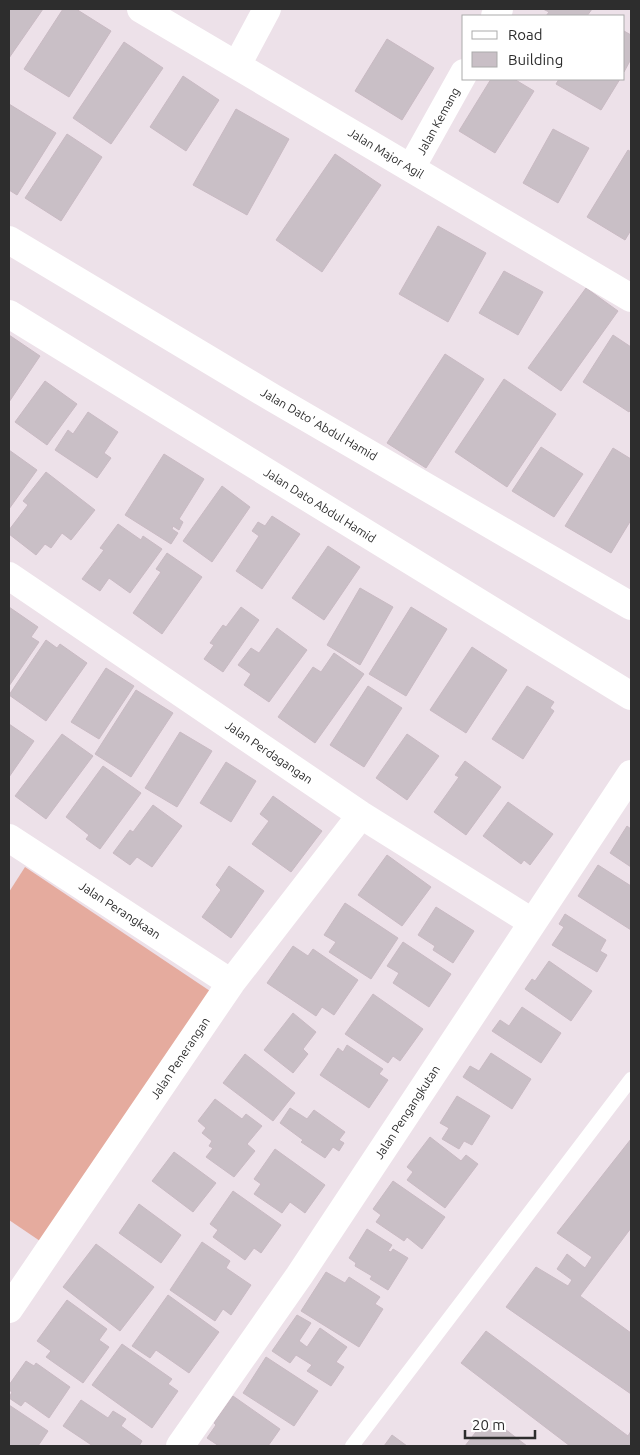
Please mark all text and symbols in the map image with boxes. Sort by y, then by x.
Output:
legend [462,15,625,80]
text: Road [508,26,543,43]
text: Building [508,51,563,68]
street label: Jalan Kemang [414,85,462,157]
street label: Jalan Major Agil [346,125,426,181]
street label: Jalan Dato' Abdul Hamid [259,385,379,463]
street label: Jalan Dato Abdul Hamid [262,465,378,545]
street label: Jalan Perdagangan [223,718,315,786]
street label: Jalan Perangkaan [77,879,163,941]
street label: Jalan Penerangan [148,1015,212,1101]
street label: Jalan Pengangkutan [372,1063,442,1161]
scale bar [465,1408,535,1440]
text: 20 m [472,1416,505,1433]

